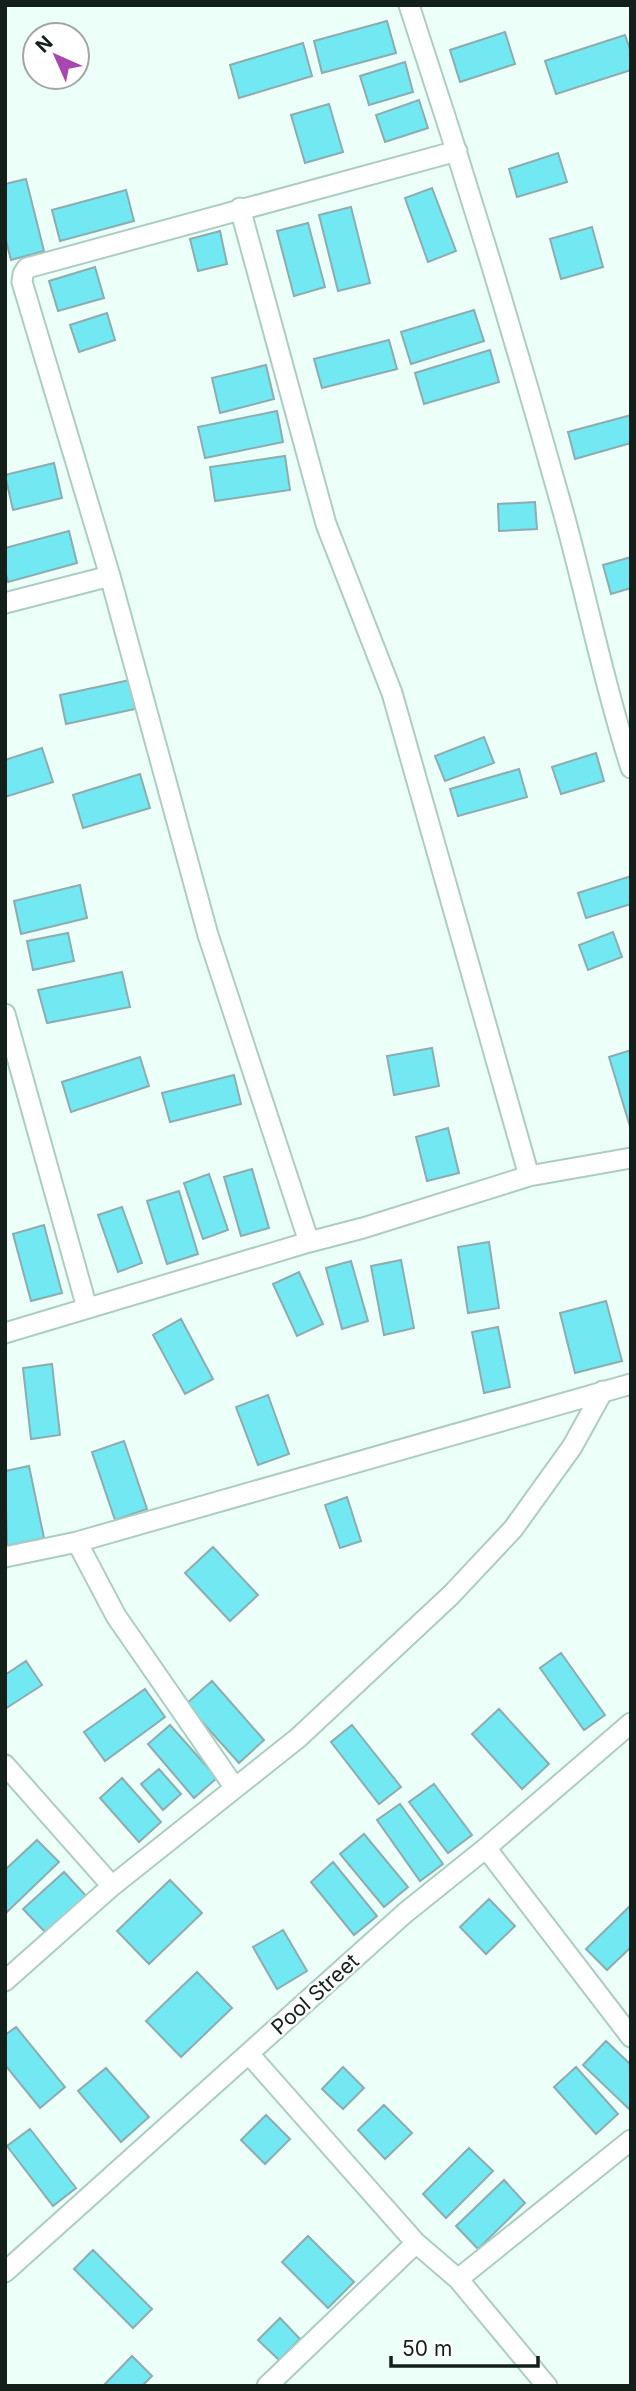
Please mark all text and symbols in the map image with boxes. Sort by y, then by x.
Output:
north arrow [21,21,91,91]
text: N [31,31,58,58]
street label: Pool Street [266,1948,364,2040]
scale bar [391,2324,538,2368]
text: 50 m [402,2336,452,2361]

